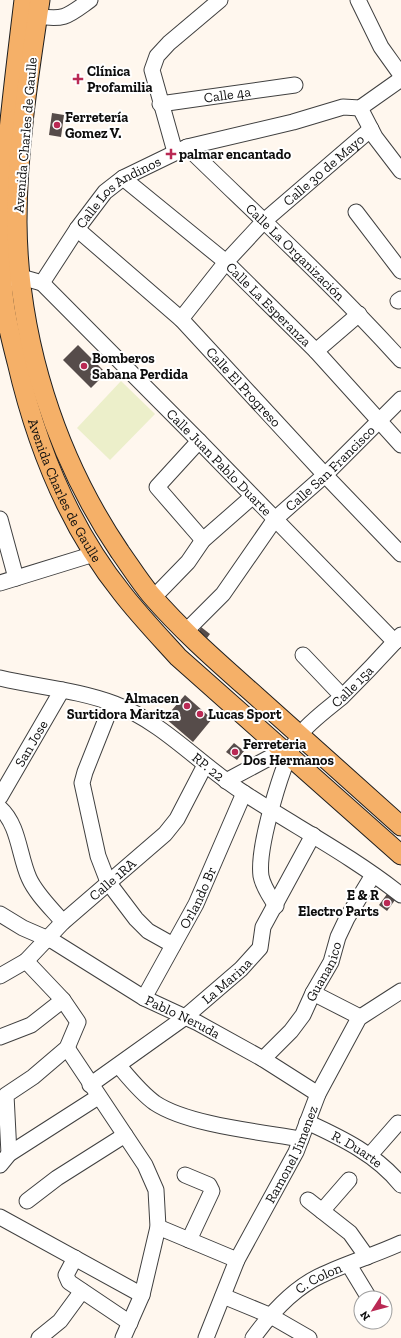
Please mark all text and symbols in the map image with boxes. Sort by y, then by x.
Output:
street label: Avenida Charles de Gaulle [10,56,41,214]
place label: Clínica Profamilia [87,63,152,96]
marker: Clínica Profamilia [72,73,84,85]
street label: Calle 4a [203,83,252,107]
place label: Ferretería Gomez V. [65,109,128,142]
marker: Ferretería Gomez V. [52,120,62,130]
street label: Calle 30 de Mayo [280,131,368,210]
place label: palmar encantado [179,146,292,163]
marker: palmar encantado [166,149,176,159]
street label: Calle Los Andinos [73,153,164,232]
street label: Calle La Organización [242,200,348,305]
street label: Calle La Esperanza [222,259,315,351]
street label: Calle El Progreso [202,344,284,431]
place label: Bomberos Sabana Perdida [92,350,188,383]
marker: Bomberos Sabana Perdida [79,361,89,371]
street label: Calle Juan Pablo Duarte [163,405,275,520]
street label: Avenida Charles de Gaulle [24,417,105,566]
street label: Calle San Francisco [282,422,379,515]
street label: Calle 15a [328,662,377,711]
place label: Almacen Surtidora Maritza [67,690,180,723]
marker: Almacen Surtidora Maritza [182,701,192,711]
place label: Lucas Sport [208,706,282,723]
marker: Lucas Sport [195,709,205,719]
street label: San Jose [11,717,52,770]
place label: Ferreteria Dos Hermanos [243,736,334,769]
marker: Ferreteria Dos Hermanos [230,747,240,757]
street label: RP. 22 [189,749,227,785]
street label: Calle 1RA [86,854,140,905]
street label: Orlando Br [176,864,220,932]
place label: E & R Electro Parts [298,887,380,920]
marker: E & R Electro Parts [382,898,392,908]
street label: Guananico [302,940,345,1004]
street label: La Marina [198,955,256,1008]
street label: Pablo Neruda [142,992,223,1043]
street label: Ramonel Jimenez [262,1103,322,1206]
street label: R. Duarte [329,1127,386,1172]
street label: C. Colon [292,1259,344,1298]
north arrow [353,1290,393,1330]
text: N [357,1308,373,1323]

